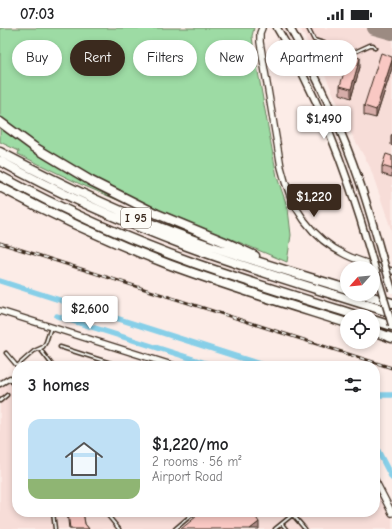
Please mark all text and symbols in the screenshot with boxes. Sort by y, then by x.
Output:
text: 07:03 [20,5,54,23]
chip: Buy [12,40,62,76]
chip: Rent [70,40,125,76]
chip: Filters [133,40,197,76]
chip: New [205,40,258,76]
chip: Apartment [266,40,357,76]
pin: $1,490 [291,106,357,140]
text: $1,490 [306,111,342,126]
pin: $1,220 [281,184,347,218]
text: $1,220 [296,189,332,204]
road number: I 95 [121,208,151,228]
north arrow [340,261,380,301]
map controls [340,261,380,349]
pin: $2,600 [57,296,123,330]
text: $2,600 [71,301,109,316]
button: locate [340,309,380,349]
icon: filters [342,374,364,396]
text: 3 homes [28,376,89,395]
icon: home [60,435,108,483]
text: $1,220/mo [152,435,229,454]
text: 2 rooms · 56 m² [152,454,241,469]
text: Airport Road [152,469,223,484]

